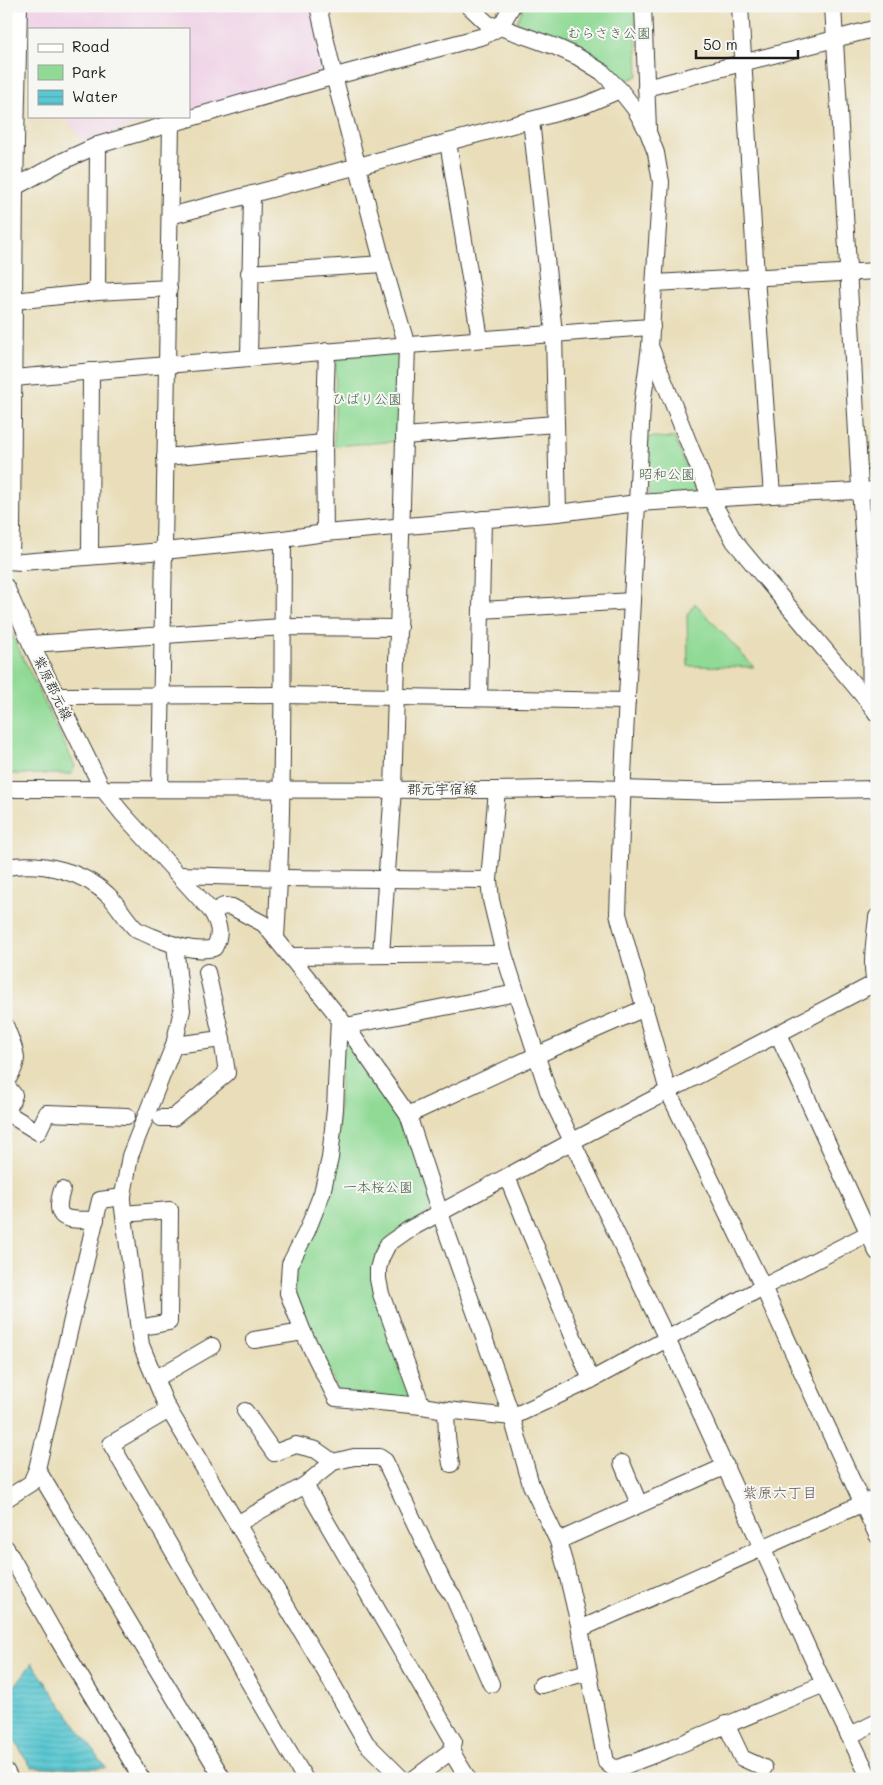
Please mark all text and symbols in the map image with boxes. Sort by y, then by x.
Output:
park label: むらさき公園 [567,23,651,42]
legend [28,28,190,118]
scale bar [696,28,798,60]
text: 50 m [703,34,738,54]
text: Road [72,36,109,56]
text: Park [72,62,106,82]
text: Water [72,86,118,106]
park label: ひばり公園 [332,389,402,408]
park label: 昭和公園 [639,464,695,483]
street label: 紫原郡元線 [30,652,77,723]
street label: 郡元宇宿線 [407,779,477,798]
park label: 一本桜公園 [343,1177,413,1196]
district label: 紫原六丁目 [742,1482,818,1502]

